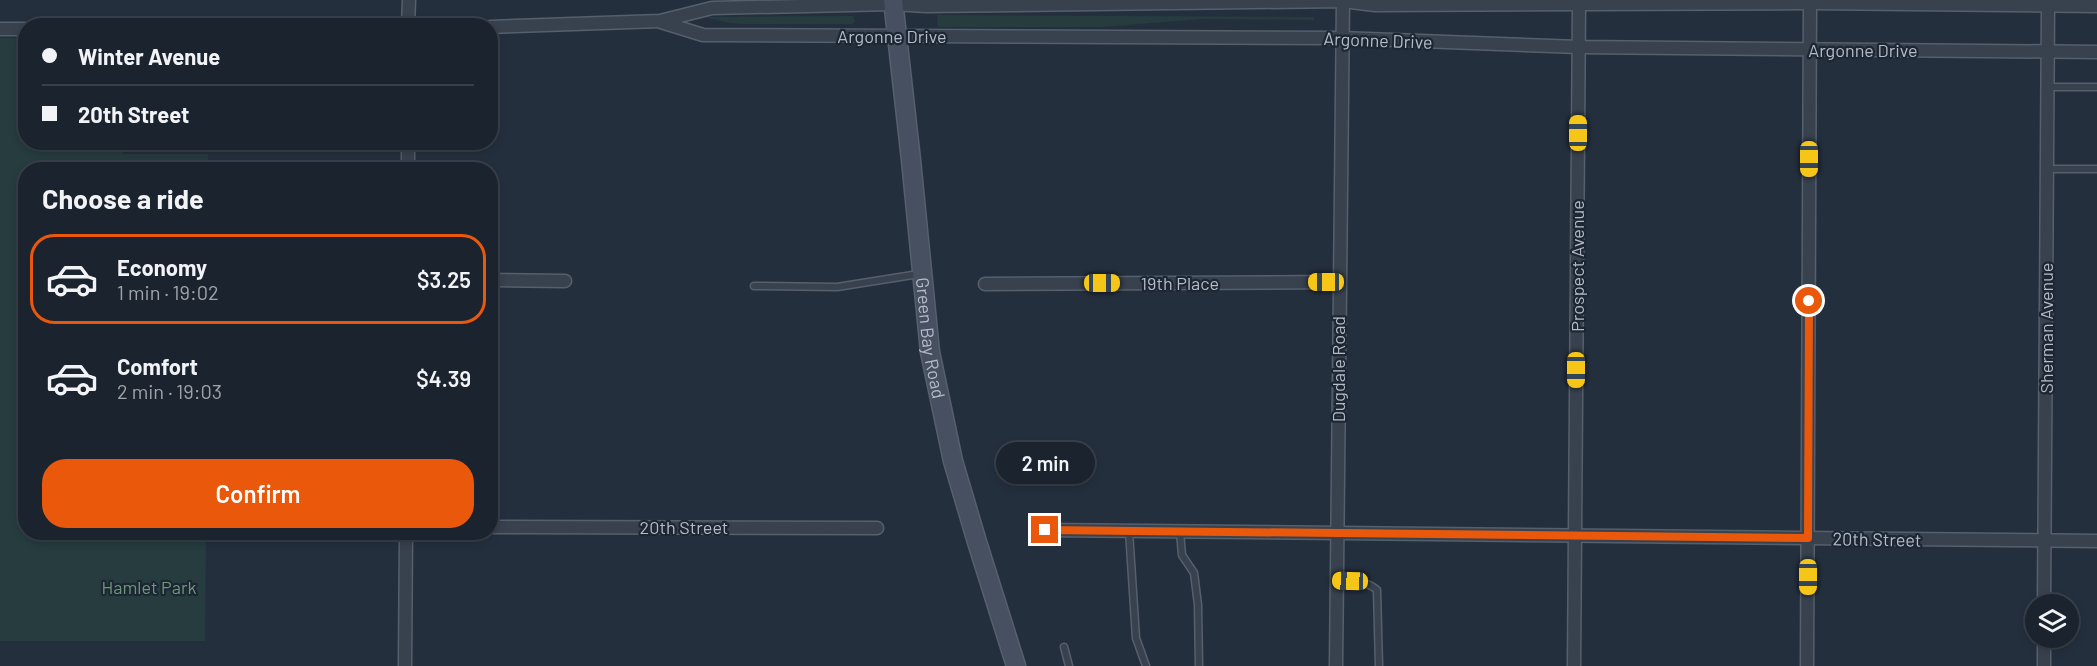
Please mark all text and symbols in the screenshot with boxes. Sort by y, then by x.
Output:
street label: Argonne Drive [837,25,947,47]
street label: Argonne Drive [1323,27,1433,53]
street label: Argonne Drive [1808,39,1918,61]
text: Winter Avenue [78,43,220,69]
text: 20th Street [78,101,189,127]
car [1569,115,1587,151]
car [1800,141,1818,177]
text: Choose a ride [42,182,204,214]
street label: Prospect Avenue [1566,200,1588,332]
icon: car [45,252,99,306]
text: Economy [117,254,207,280]
street label: Sherman Avenue [2035,263,2057,393]
text: $3.25 [417,266,471,292]
street label: 19th Place [1141,272,1219,294]
car [1308,273,1344,291]
car [1084,274,1120,292]
street label: Green Bay Road [912,276,950,400]
text: 1 min · 19:02 [117,280,219,304]
route start [1795,287,1822,314]
street label: Dugdale Road [1327,316,1349,422]
icon: car [45,351,99,405]
car [1567,352,1585,388]
text: Comfort [117,353,198,379]
text: $4.39 [416,365,471,391]
text: 2 min · 19:03 [117,379,222,403]
callout: 2 min [996,443,1094,485]
text: 2 min [1022,451,1069,475]
button: Confirm [42,459,474,528]
street label: 20th Street [640,516,728,538]
route end [1031,516,1058,543]
street label: 20th Street [1832,527,1922,551]
car [1799,559,1817,595]
car [1332,571,1368,591]
park label: Hamlet Park [102,576,197,598]
map controls [2025,594,2079,648]
button: layers [2025,594,2079,648]

